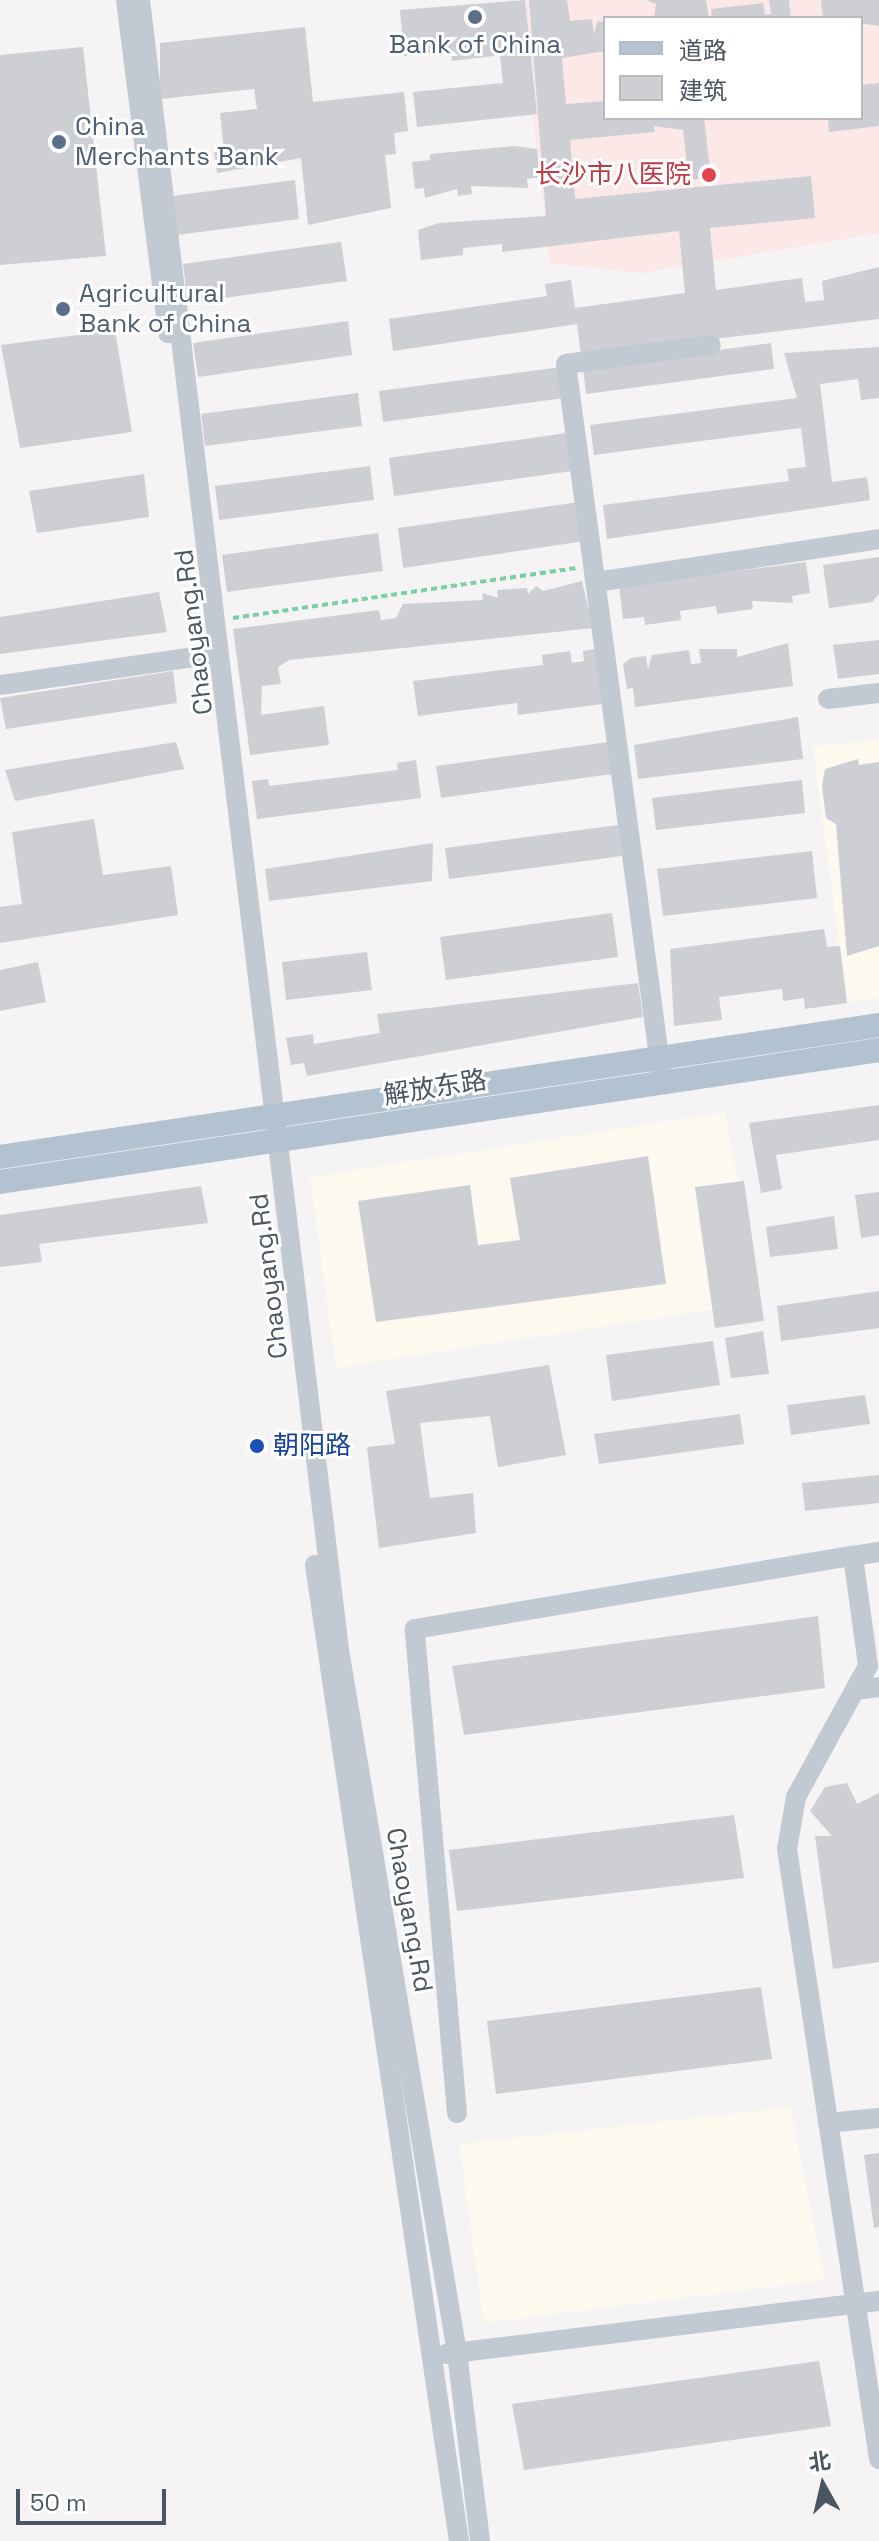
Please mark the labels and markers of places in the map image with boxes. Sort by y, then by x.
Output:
marker: Bank of China [466,8,484,26]
place label: Bank of China [389,29,561,61]
place label: China Merchants Bank [75,111,279,172]
marker: China Merchants Bank [50,133,68,151]
place label: 长沙市八医院 [535,159,691,191]
marker: 长沙市八医院 [698,164,720,186]
place label: Agricultural Bank of China [79,278,251,340]
marker: Agricultural Bank of China [54,300,72,318]
place label: 朝阳路 [273,1430,351,1462]
marker: 朝阳路 [248,1437,266,1455]

